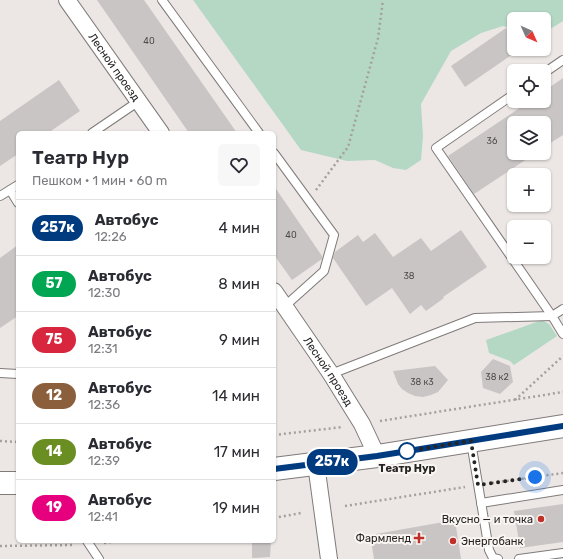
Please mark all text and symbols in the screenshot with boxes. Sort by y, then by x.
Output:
north arrow [507,12,551,56]
map controls [507,12,551,264]
street label: Лесной проезд [86,30,143,104]
house number: 40 [143,36,155,46]
button: locate [507,64,551,108]
button: layers [507,116,551,160]
house number: 36 [487,136,498,146]
button: heart [218,144,260,186]
text: Театр Нур [32,146,129,169]
button: + [507,168,551,212]
text: Пешком · 1 мин · 60 m [32,173,167,188]
text: Автобус [95,211,159,229]
text: 257к [40,219,75,236]
text: 4 мин [219,219,260,237]
button: − [507,220,551,264]
text: 12:26 [95,229,127,244]
house number: 40 [285,230,297,240]
text: Автобус [88,267,152,285]
house number: 38 [403,271,415,281]
text: 57 [45,275,63,292]
text: 8 мин [218,275,260,293]
text: 12:30 [88,285,121,300]
text: Автобус [88,323,152,341]
text: 75 [45,331,63,348]
text: 9 мин [219,331,260,349]
street label: Лесной проезд [301,334,356,409]
text: 12:31 [88,341,118,356]
house number: 38 к2 [485,372,509,382]
house number: 38 к3 [410,377,434,387]
text: Автобус [88,379,152,397]
text: 12 [46,387,62,404]
text: 14 мин [212,387,260,405]
text: 12:36 [88,397,120,412]
text: Автобус [88,435,152,453]
marker: Театр Нур [398,442,416,460]
text: 14 [46,443,62,460]
text: 17 мин [214,443,260,461]
line badge: 257к [304,449,360,475]
text: 12:39 [88,453,120,468]
text: 257к [315,453,349,470]
place label: Театр Нур [379,462,436,475]
your location [525,467,545,487]
text: Автобус [88,491,152,509]
text: 19 [46,499,62,516]
text: 19 мин [213,499,260,517]
text: 12:41 [88,509,118,524]
place label: Вкусно — и точка [442,513,533,526]
marker: Вкусно — и точка [536,514,546,524]
place label: Фармленд [356,532,411,545]
marker: Фармленд [414,533,424,543]
place label: Энергобанк [461,535,524,548]
marker: Энергобанк [448,536,458,546]

